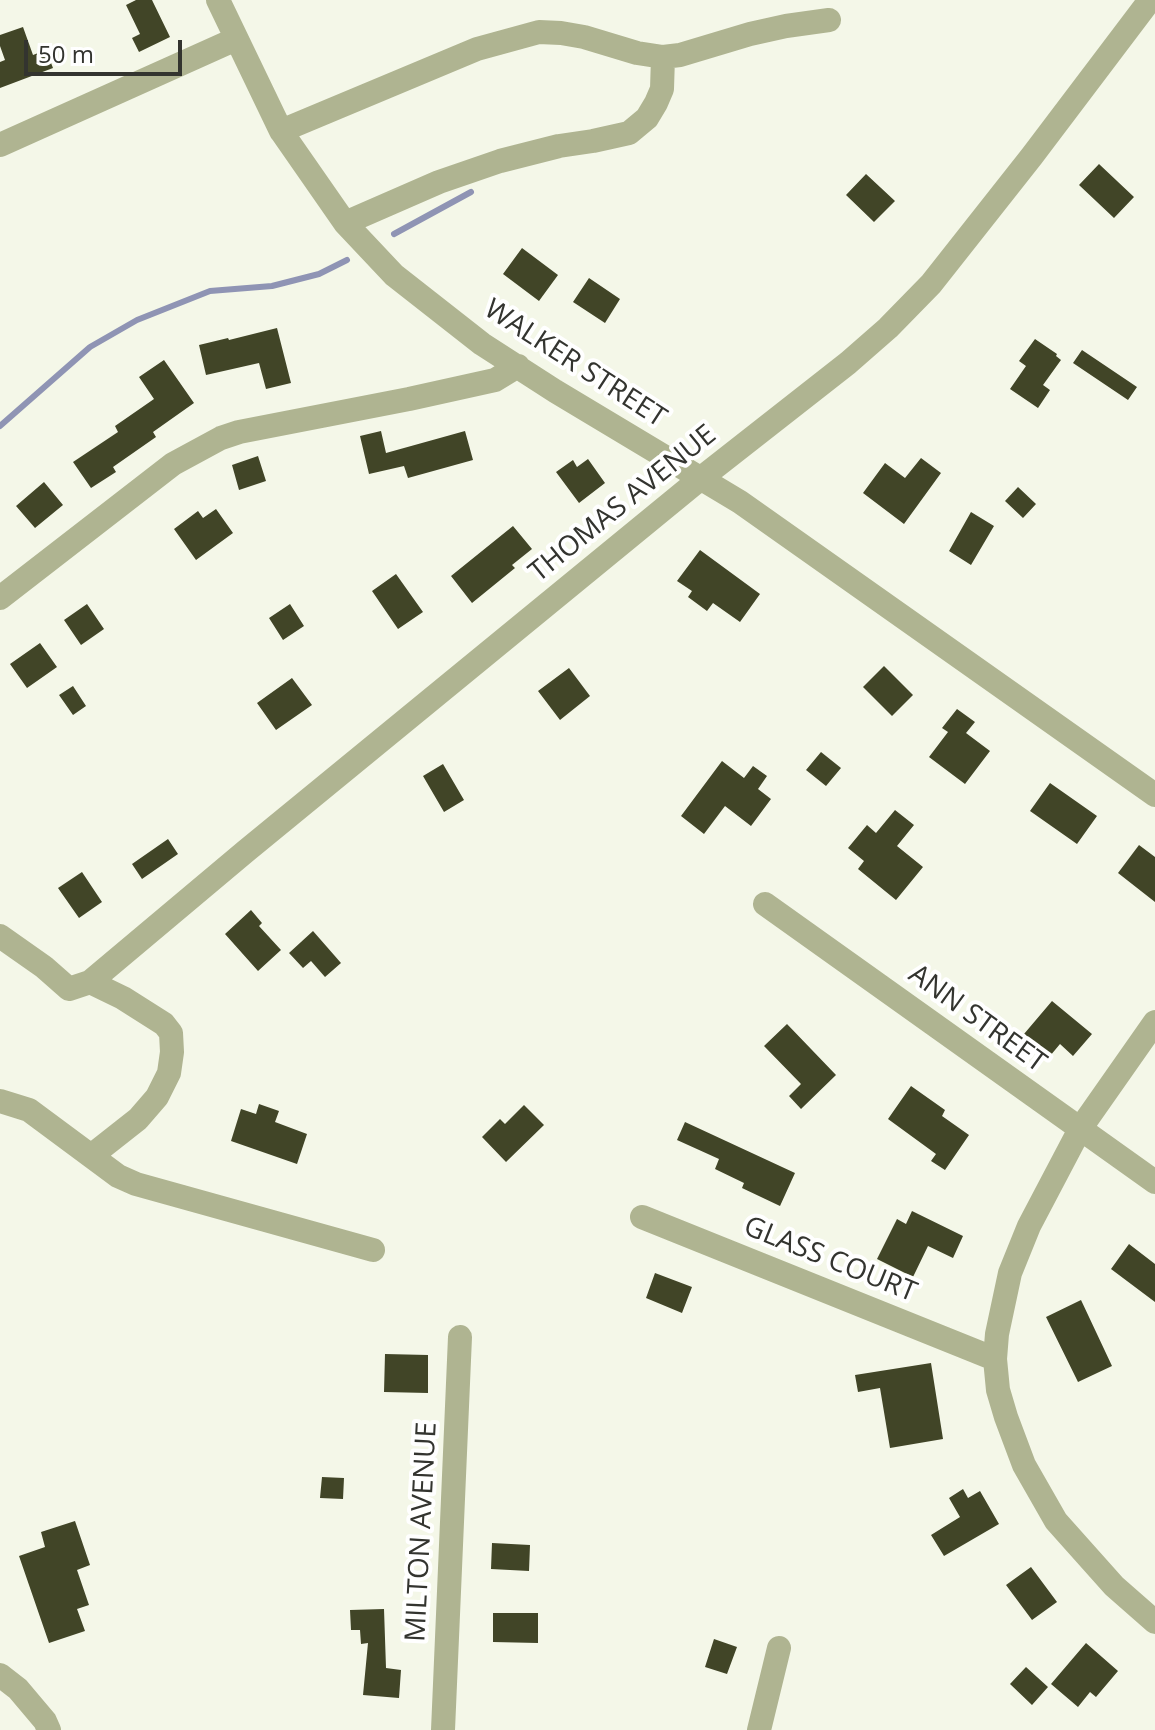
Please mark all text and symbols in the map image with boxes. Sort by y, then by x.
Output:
scale bar [28,24,186,74]
text: 50 m [38,37,94,70]
street label: WALKER STREET [478,293,672,435]
street label: THOMAS AVENUE [523,418,723,590]
street label: ANN STREET [902,958,1052,1080]
street label: GLASS COURT [739,1210,921,1310]
street label: MILTON AVENUE [399,1421,445,1643]

